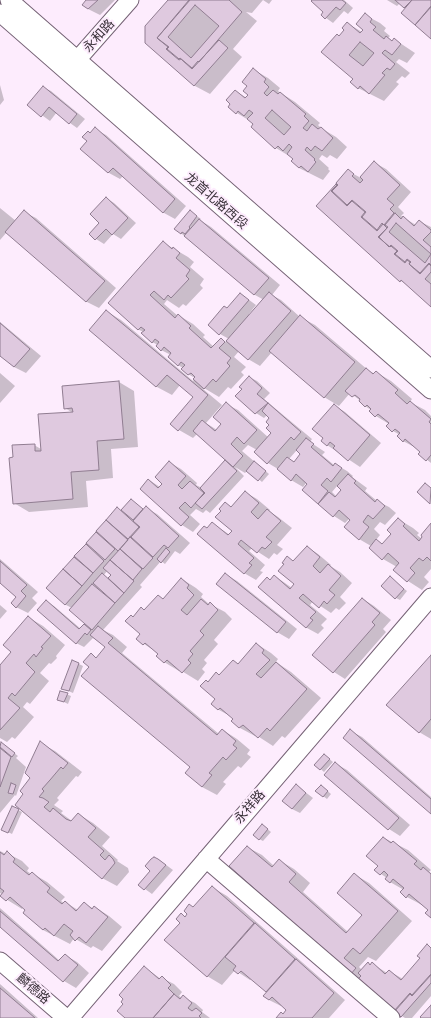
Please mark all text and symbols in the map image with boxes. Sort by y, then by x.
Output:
street label: 永和路 [80,16,118,56]
street label: 龙首北路西段 [181,170,251,232]
street label: 永祥路 [231,787,269,827]
street label: 麟德路 [13,970,53,1008]

